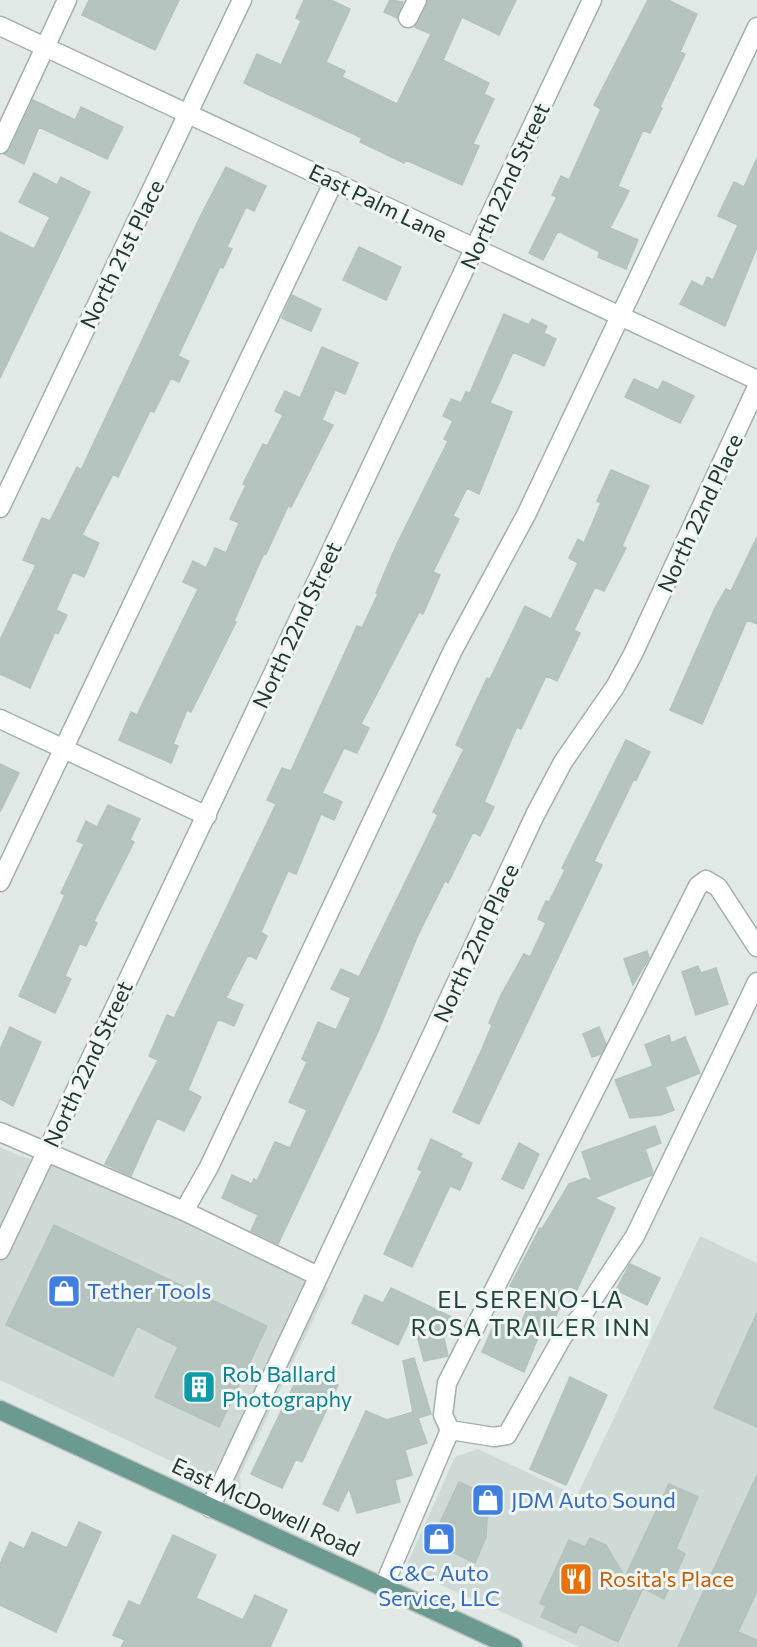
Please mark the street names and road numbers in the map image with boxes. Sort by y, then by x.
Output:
street label: North 22nd Street [454,98,555,273]
street label: East Palm Lane [305,157,452,248]
street label: North 21st Place [74,175,169,333]
street label: North 22nd Place [651,429,748,596]
street label: North 22nd Street [246,537,347,712]
street label: North 22nd Place [427,859,524,1026]
street label: North 22nd Street [37,976,138,1151]
street label: East McDowell Road [168,1451,364,1562]

